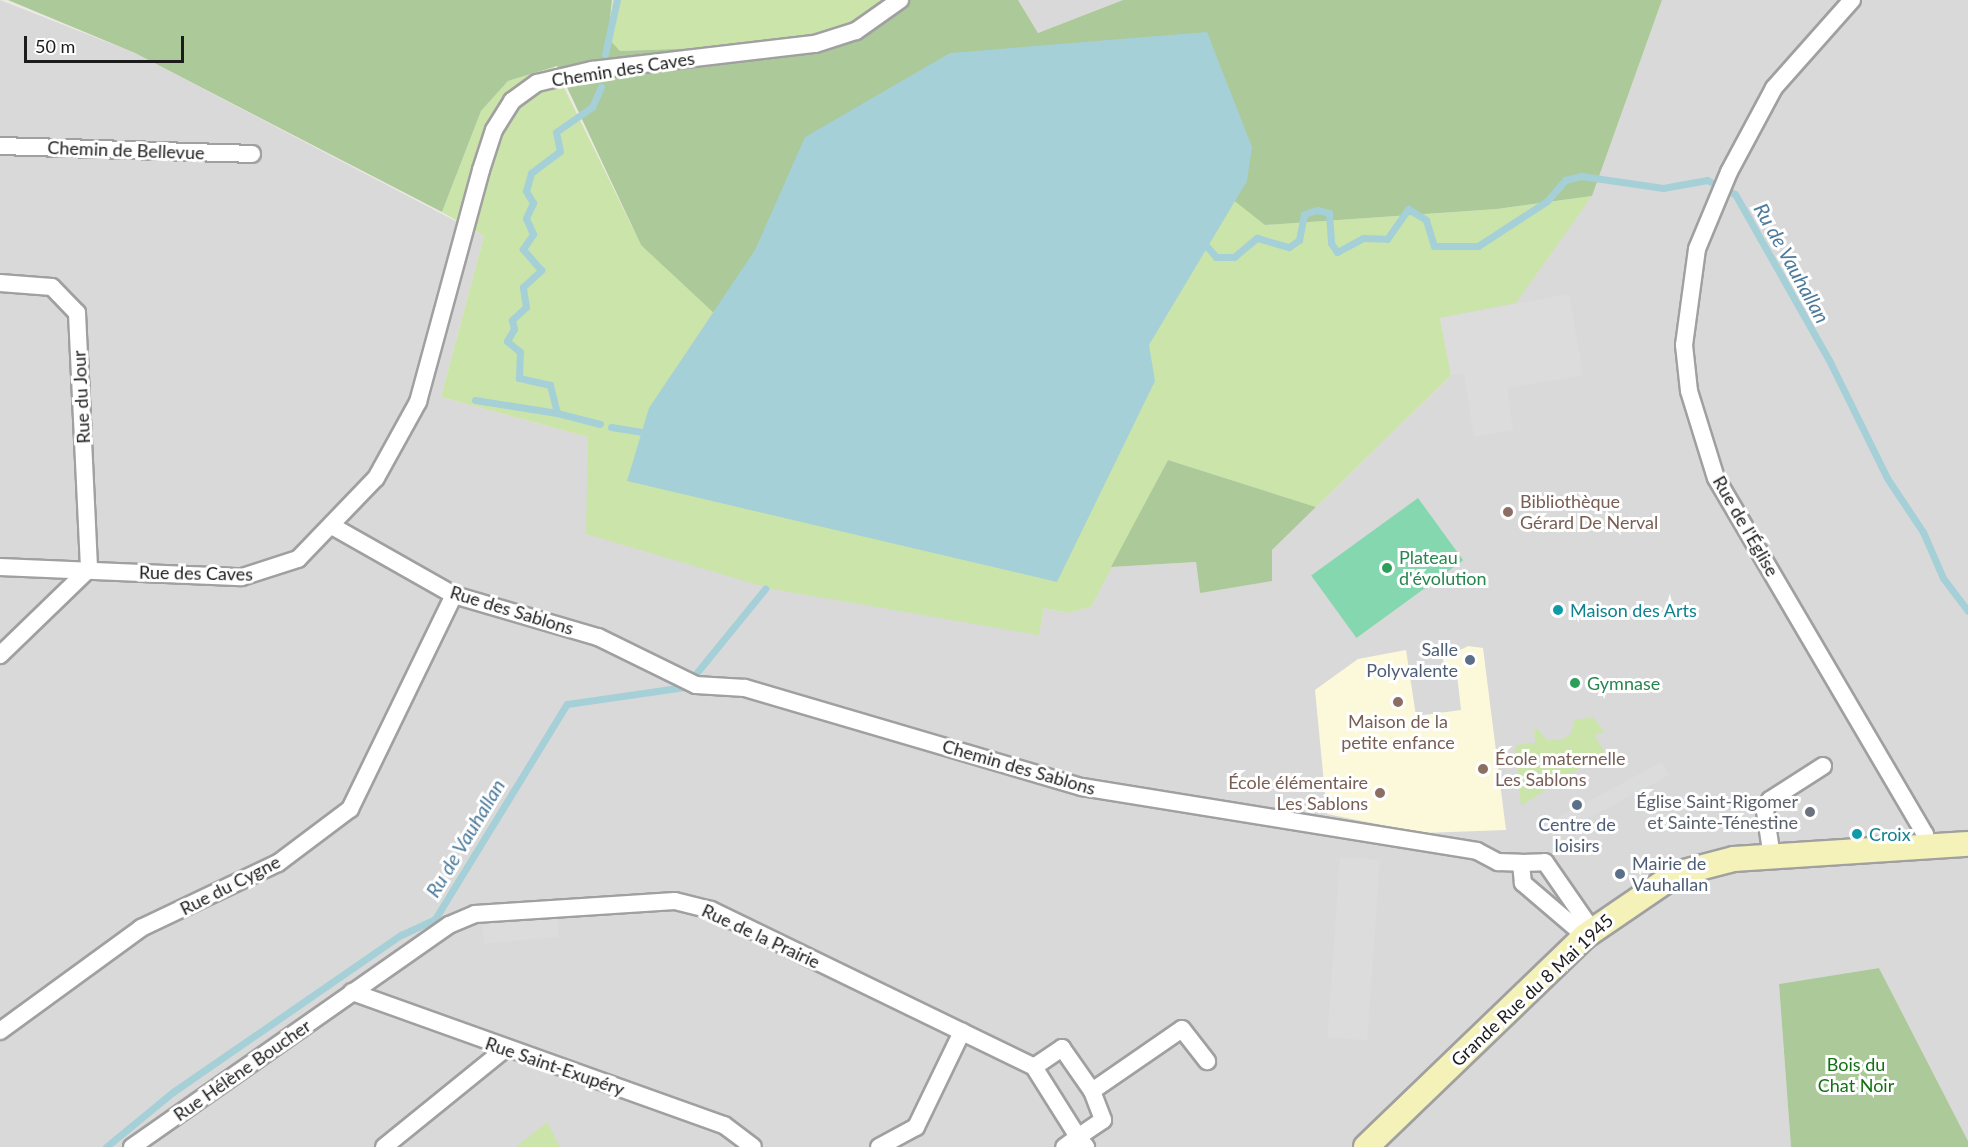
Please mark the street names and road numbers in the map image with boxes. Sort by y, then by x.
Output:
street label: Chemin des Caves [550,47,696,91]
street label: Chemin de Bellevue [47,136,205,164]
street label: Rue du Jour [68,350,94,444]
street label: Rue de l'Église [1709,472,1783,580]
street label: Rue des Caves [139,561,253,585]
street label: Rue des Sablons [448,581,576,639]
street label: Chemin des Sablons [940,735,1098,799]
street label: Rue du Cygne [176,851,284,919]
street label: Rue de la Prairie [699,899,823,973]
street label: Grande Rue du 8 Mai 1945 [1447,909,1617,1071]
street label: Rue Hélène Boucher [169,1015,315,1125]
street label: Rue Saint-Exupéry [483,1032,627,1100]

